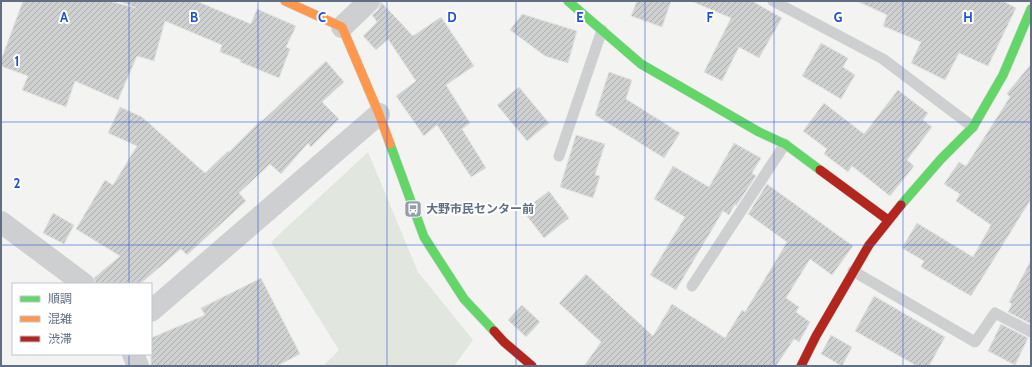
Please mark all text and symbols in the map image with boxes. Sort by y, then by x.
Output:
text: A [60,9,69,25]
text: B [190,9,198,25]
text: C [318,9,326,25]
text: D [447,9,457,25]
text: E [576,9,584,25]
text: F [707,9,714,25]
text: G [834,9,843,25]
text: H [963,9,973,25]
text: 1 [15,53,19,69]
text: 2 [14,175,21,191]
bus stop icon: 大野市民センター前 [403,199,423,219]
place label: 大野市民センター前 [426,201,534,216]
legend [12,283,152,355]
text: 順調 [48,291,72,306]
text: 混雑 [48,311,72,326]
text: 渋滞 [48,331,72,346]

